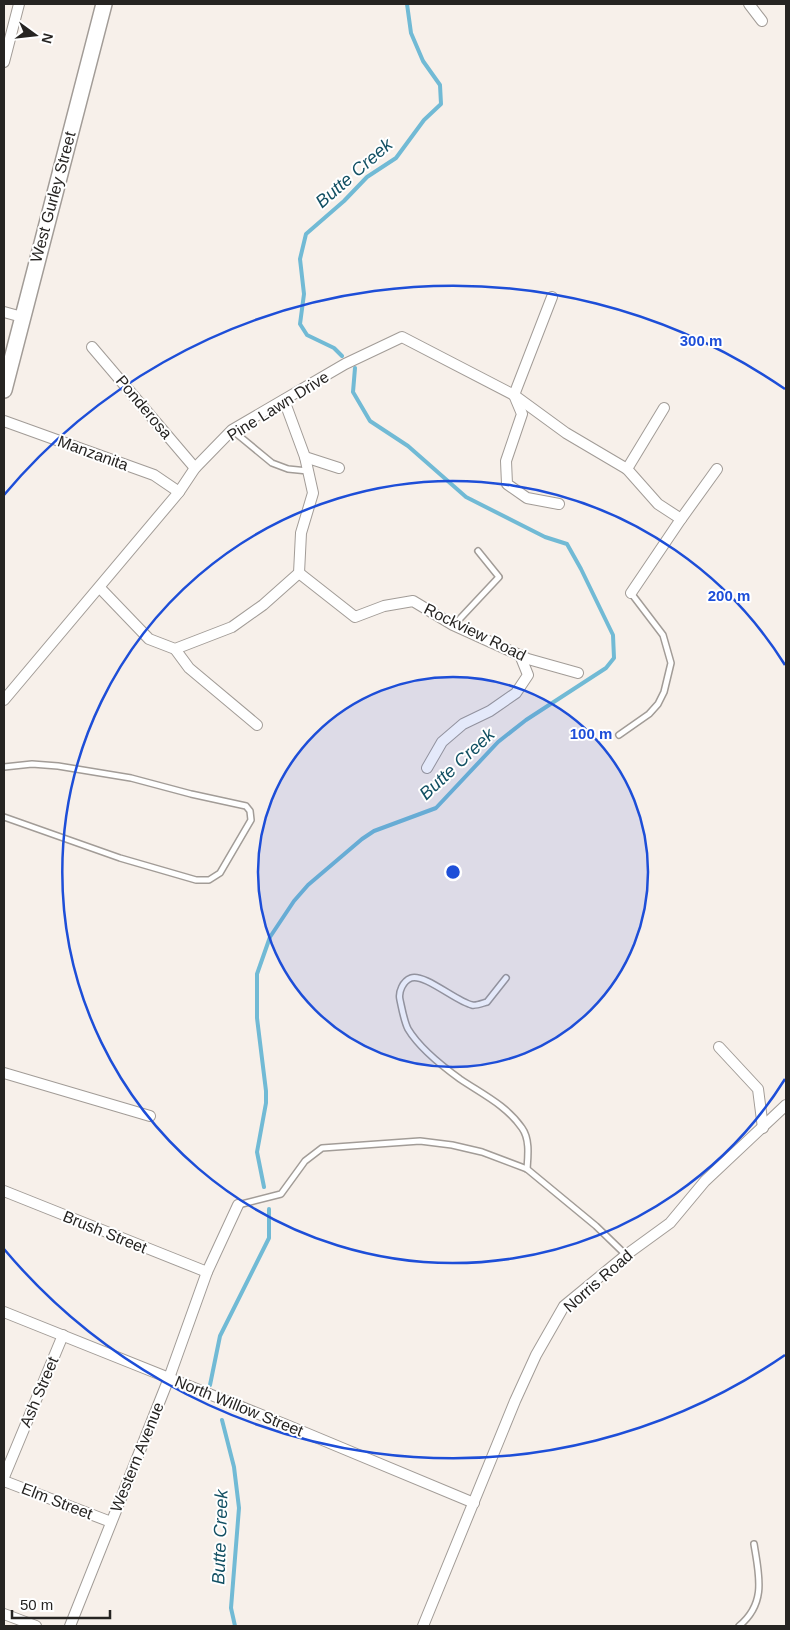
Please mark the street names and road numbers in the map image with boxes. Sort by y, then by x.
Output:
street label: West Gurley Street [27,129,79,264]
street label: Pine Lawn Drive [224,368,332,444]
street label: Ponderosa [113,372,175,442]
street label: Manzanita [55,432,131,474]
street label: Rockview Road [421,600,529,664]
street label: Brush Street [61,1207,150,1257]
street label: Norris Road [560,1247,636,1315]
street label: Ash Street [17,1354,62,1430]
street label: North Willow Street [172,1372,306,1440]
street label: Western Avenue [107,1400,167,1514]
street label: Elm Street [19,1480,95,1523]

